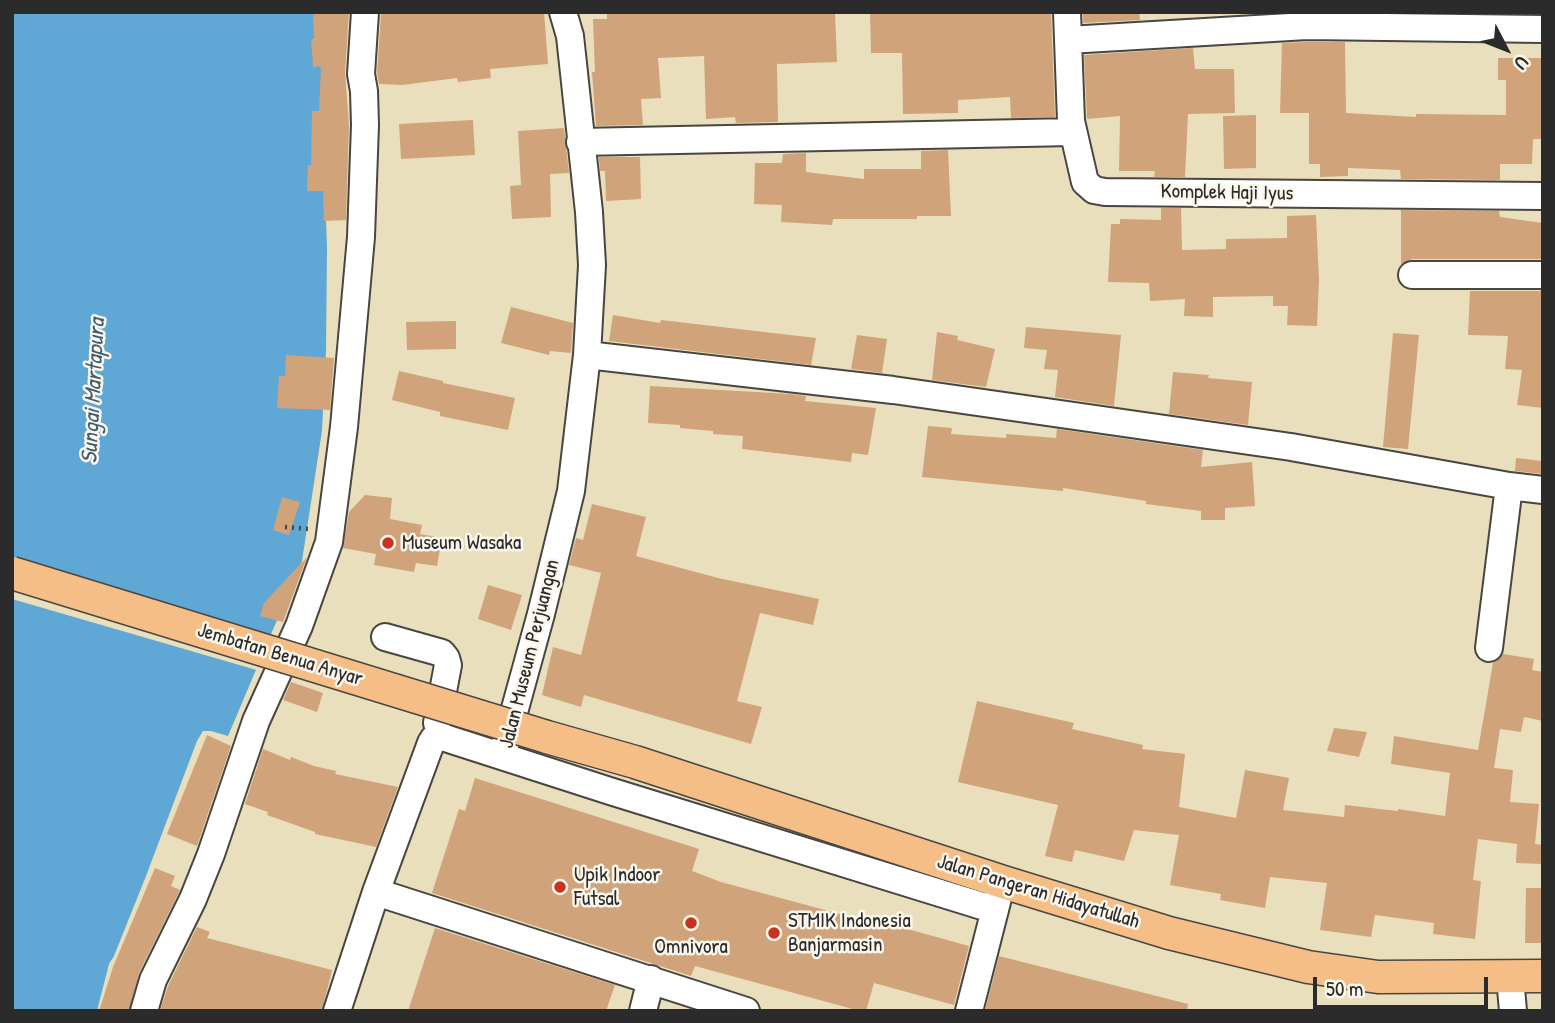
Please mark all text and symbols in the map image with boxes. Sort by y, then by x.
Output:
north arrow [1471,14,1541,84]
text: U [1508,50,1535,76]
street label: Komplek Haji Iyus [1160,179,1294,207]
water label: Sungai Martapura [76,318,112,464]
place label: Museum Wasaka [402,530,521,556]
marker: Museum Wasaka [380,535,396,551]
street label: Jalan Museum Perjuangan [494,557,566,751]
street label: Jembatan Benua Anyar [194,618,366,692]
street label: Jalan Pangeran Hidayatullah [934,849,1142,935]
place label: Upik Indoor Futsal [574,862,660,912]
marker: Upik Indoor Futsal [552,879,568,895]
place label: STMIK Indonesia Banjarmasin [788,908,911,958]
marker: Omnivora [683,915,699,931]
marker: STMIK Indonesia Banjarmasin [766,925,782,941]
place label: Omnivora [654,934,728,960]
scale bar [1317,964,1492,1008]
text: 50 m [1326,974,1363,1003]

